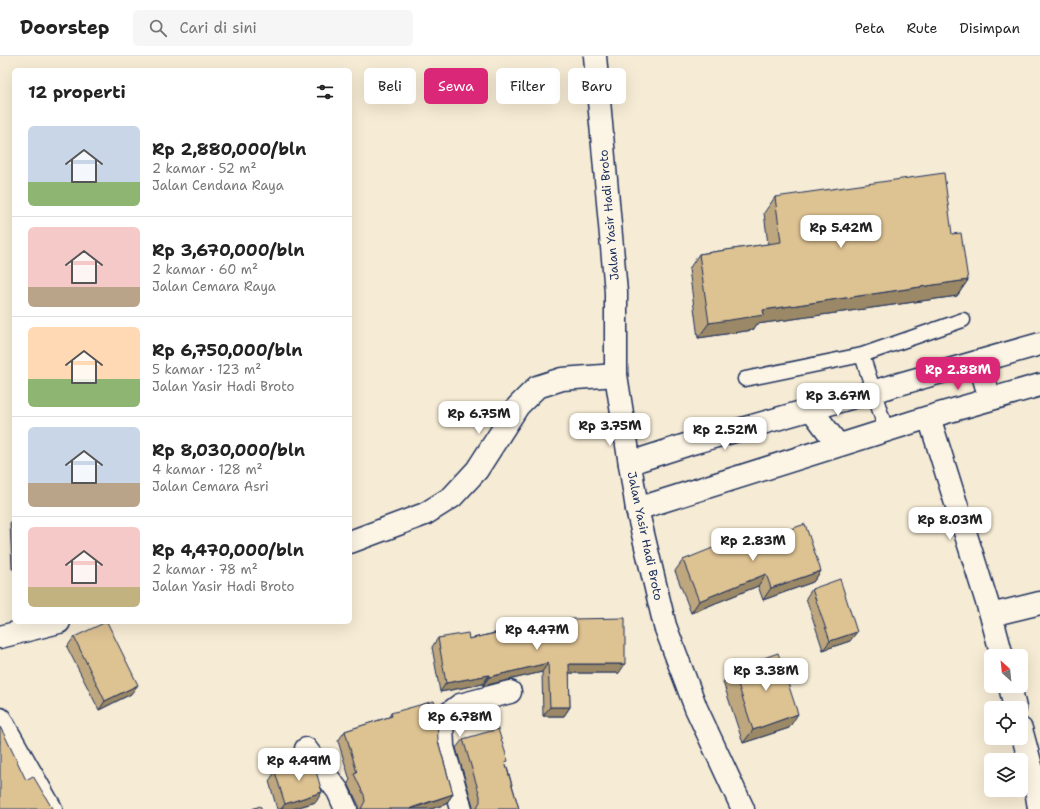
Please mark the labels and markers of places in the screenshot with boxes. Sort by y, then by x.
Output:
pin: Rp 5.42M [800,215,882,249]
pin: Rp 2.88M [917,357,999,391]
pin: Rp 3.67M [797,383,879,417]
pin: Rp 6.75M [438,401,520,435]
pin: Rp 3.75M [569,413,651,447]
pin: Rp 2.52M [684,417,766,451]
pin: Rp 8.03M [909,507,991,541]
pin: Rp 2.83M [712,528,794,562]
pin: Rp 4.47M [496,617,578,651]
pin: Rp 3.38M [725,658,807,692]
pin: Rp 6.78M [419,704,501,738]
pin: Rp 4.49M [258,748,340,782]

